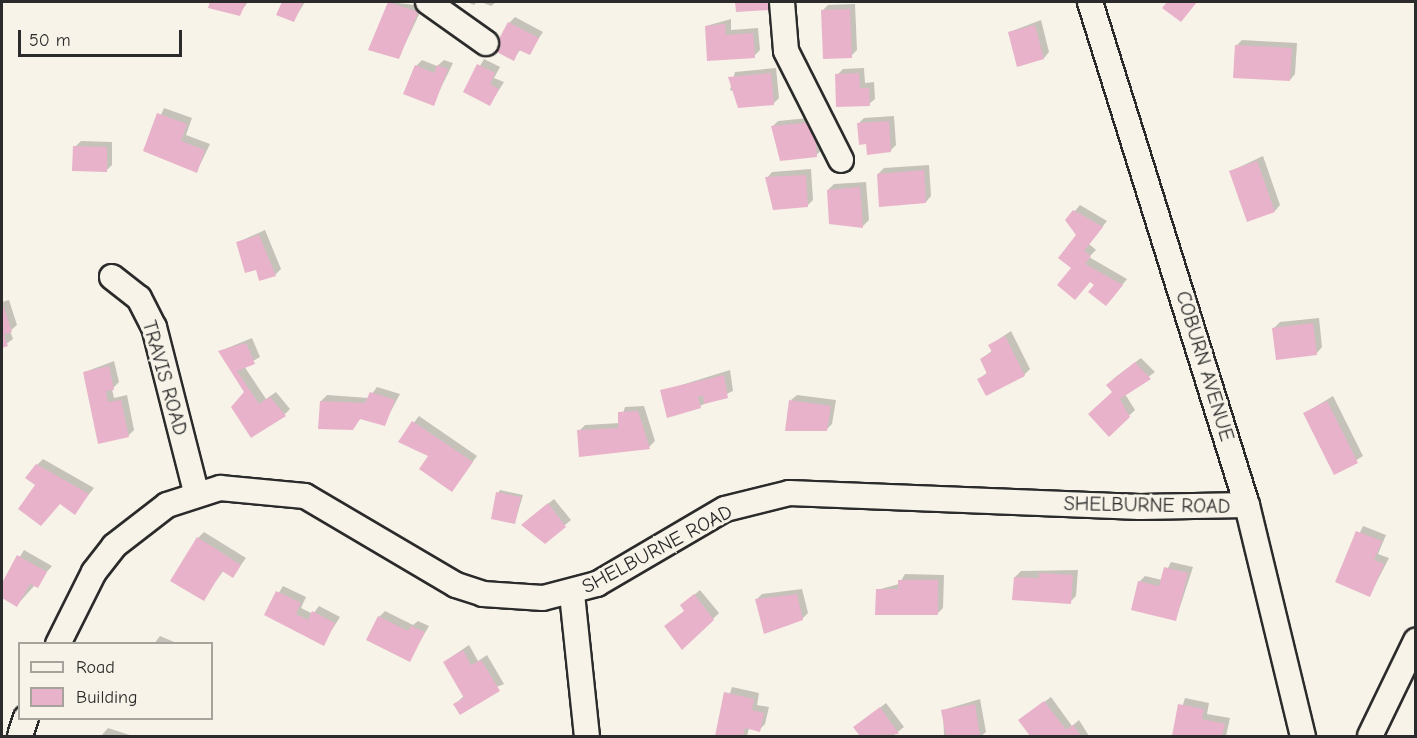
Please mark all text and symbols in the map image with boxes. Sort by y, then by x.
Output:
scale bar [21,18,184,56]
text: 50 m [29,30,71,51]
street label: COBURN AVENUE [1171,288,1239,444]
street label: TRAVIS ROAD [137,318,193,438]
street label: SHELBURNE ROAD [1064,492,1230,518]
street label: SHELBURNE ROAD [578,499,736,599]
legend [18,642,213,720]
text: Road [76,657,115,678]
text: Building [76,687,138,708]

